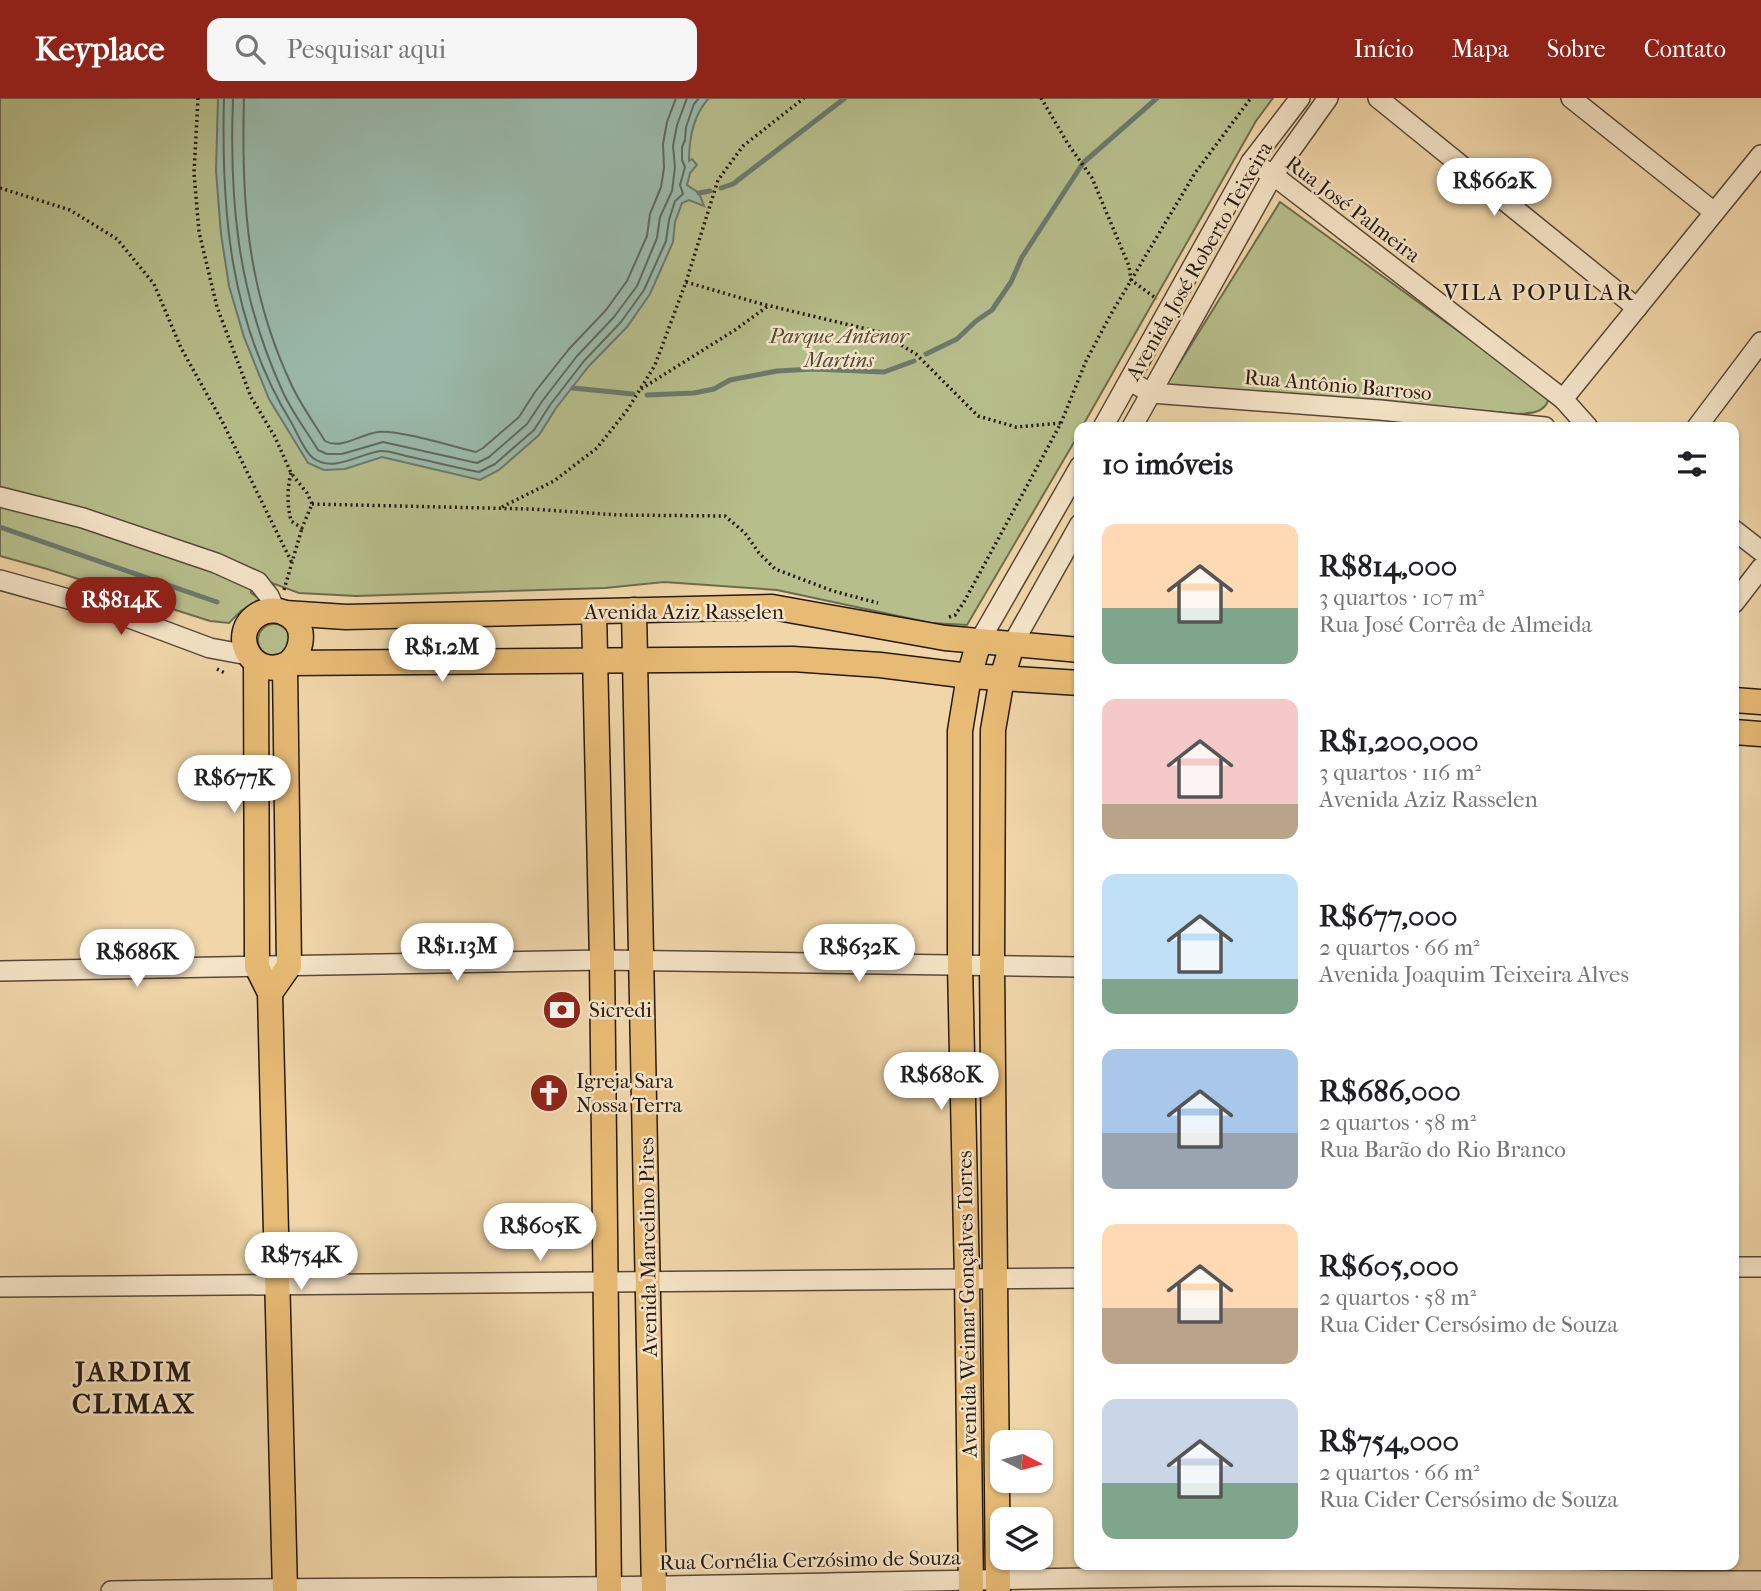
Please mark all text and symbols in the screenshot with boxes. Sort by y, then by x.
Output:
search box [207,18,697,81]
text: Keyplace [35,30,165,69]
icon: search [231,30,269,68]
text: Pesquisar aqui [287,34,446,65]
text: Início [1354,35,1414,63]
text: Mapa [1452,35,1509,63]
text: Sobre [1547,35,1606,63]
text: Contato [1644,35,1726,63]
street label: Avenida José Roberto Teixeira [1120,137,1277,386]
street label: Rua José Palmeira [1281,151,1425,268]
pin: R$662K [1437,158,1551,218]
text: R$662K [1453,167,1535,194]
district label: VILA POPULAR [1442,279,1635,306]
park label: Parque Antenor Martins [768,324,910,372]
street label: Rua Antônio Barroso [1243,365,1433,405]
icon: filters [1673,445,1711,483]
text: 10 imóveis [1102,447,1233,482]
text: R$814,000 [1319,549,1457,584]
icon: home [1158,552,1242,636]
pin: R$814K [64,578,178,637]
text: 3 quartos · 107 m² [1319,584,1484,611]
text: R$814K [81,586,161,613]
street label: Avenida Aziz Rasselen [583,600,784,624]
text: Rua José Corrêa de Almeida [1319,611,1592,638]
pin: R$1.2M [385,624,499,684]
text: R$1.2M [405,633,479,660]
text: R$1,200,000 [1319,724,1479,759]
icon: home [1158,727,1242,811]
pin: R$677K [177,756,291,815]
text: 3 quartos · 116 m² [1319,759,1481,786]
text: R$677K [194,764,274,791]
text: Avenida Aziz Rasselen [1319,786,1538,813]
text: R$677,000 [1319,899,1458,934]
icon: home [1158,902,1242,986]
pin: R$1.13M [392,924,522,983]
pin: R$632K [802,924,916,984]
pin: R$686K [80,930,194,989]
text: R$1.13M [417,932,497,959]
text: R$632K [819,933,899,960]
text: 2 quartos · 66 m² [1319,934,1480,961]
text: R$686K [96,938,178,965]
text: Avenida Joaquim Teixeira Alves [1319,961,1629,988]
bank icon: Sicredi [541,989,583,1031]
place label: Sicredi [589,998,652,1022]
pin: R$680K [884,1052,998,1112]
text: R$680K [900,1061,982,1088]
place label: Igreja Sara Nossa Terra [576,1069,683,1117]
church icon: Igreja Sara Nossa Terra [528,1072,570,1114]
text: R$686,000 [1319,1074,1461,1109]
icon: home [1158,1077,1242,1161]
text: 2 quartos · 58 m² [1319,1109,1476,1136]
text: Rua Barão do Rio Branco [1319,1136,1566,1163]
street label: Avenida Marcelino Pires [634,1137,662,1358]
street label: Avenida Weimar Gonçalves Torres [952,1150,982,1459]
pin: R$605K [483,1204,597,1263]
text: R$605K [499,1212,581,1239]
pin: R$754K [244,1232,358,1292]
text: R$754K [261,1241,341,1268]
text: R$605,000 [1319,1249,1459,1284]
icon: home [1158,1252,1242,1336]
text: 2 quartos · 58 m² [1319,1284,1476,1311]
text: Rua Cider Cersósimo de Souza [1319,1311,1618,1338]
district label: JARDIM CLIMAX [72,1355,196,1420]
text: R$754,000 [1319,1424,1459,1459]
icon: home [1158,1427,1242,1511]
north arrow [990,1430,1054,1493]
map controls [990,1430,1053,1570]
text: 2 quartos · 66 m² [1319,1459,1480,1486]
text: Rua Cider Cersósimo de Souza [1319,1486,1618,1513]
button: layers [990,1507,1053,1570]
street label: Rua Cornélia Cerzósimo de Souza [659,1545,961,1575]

